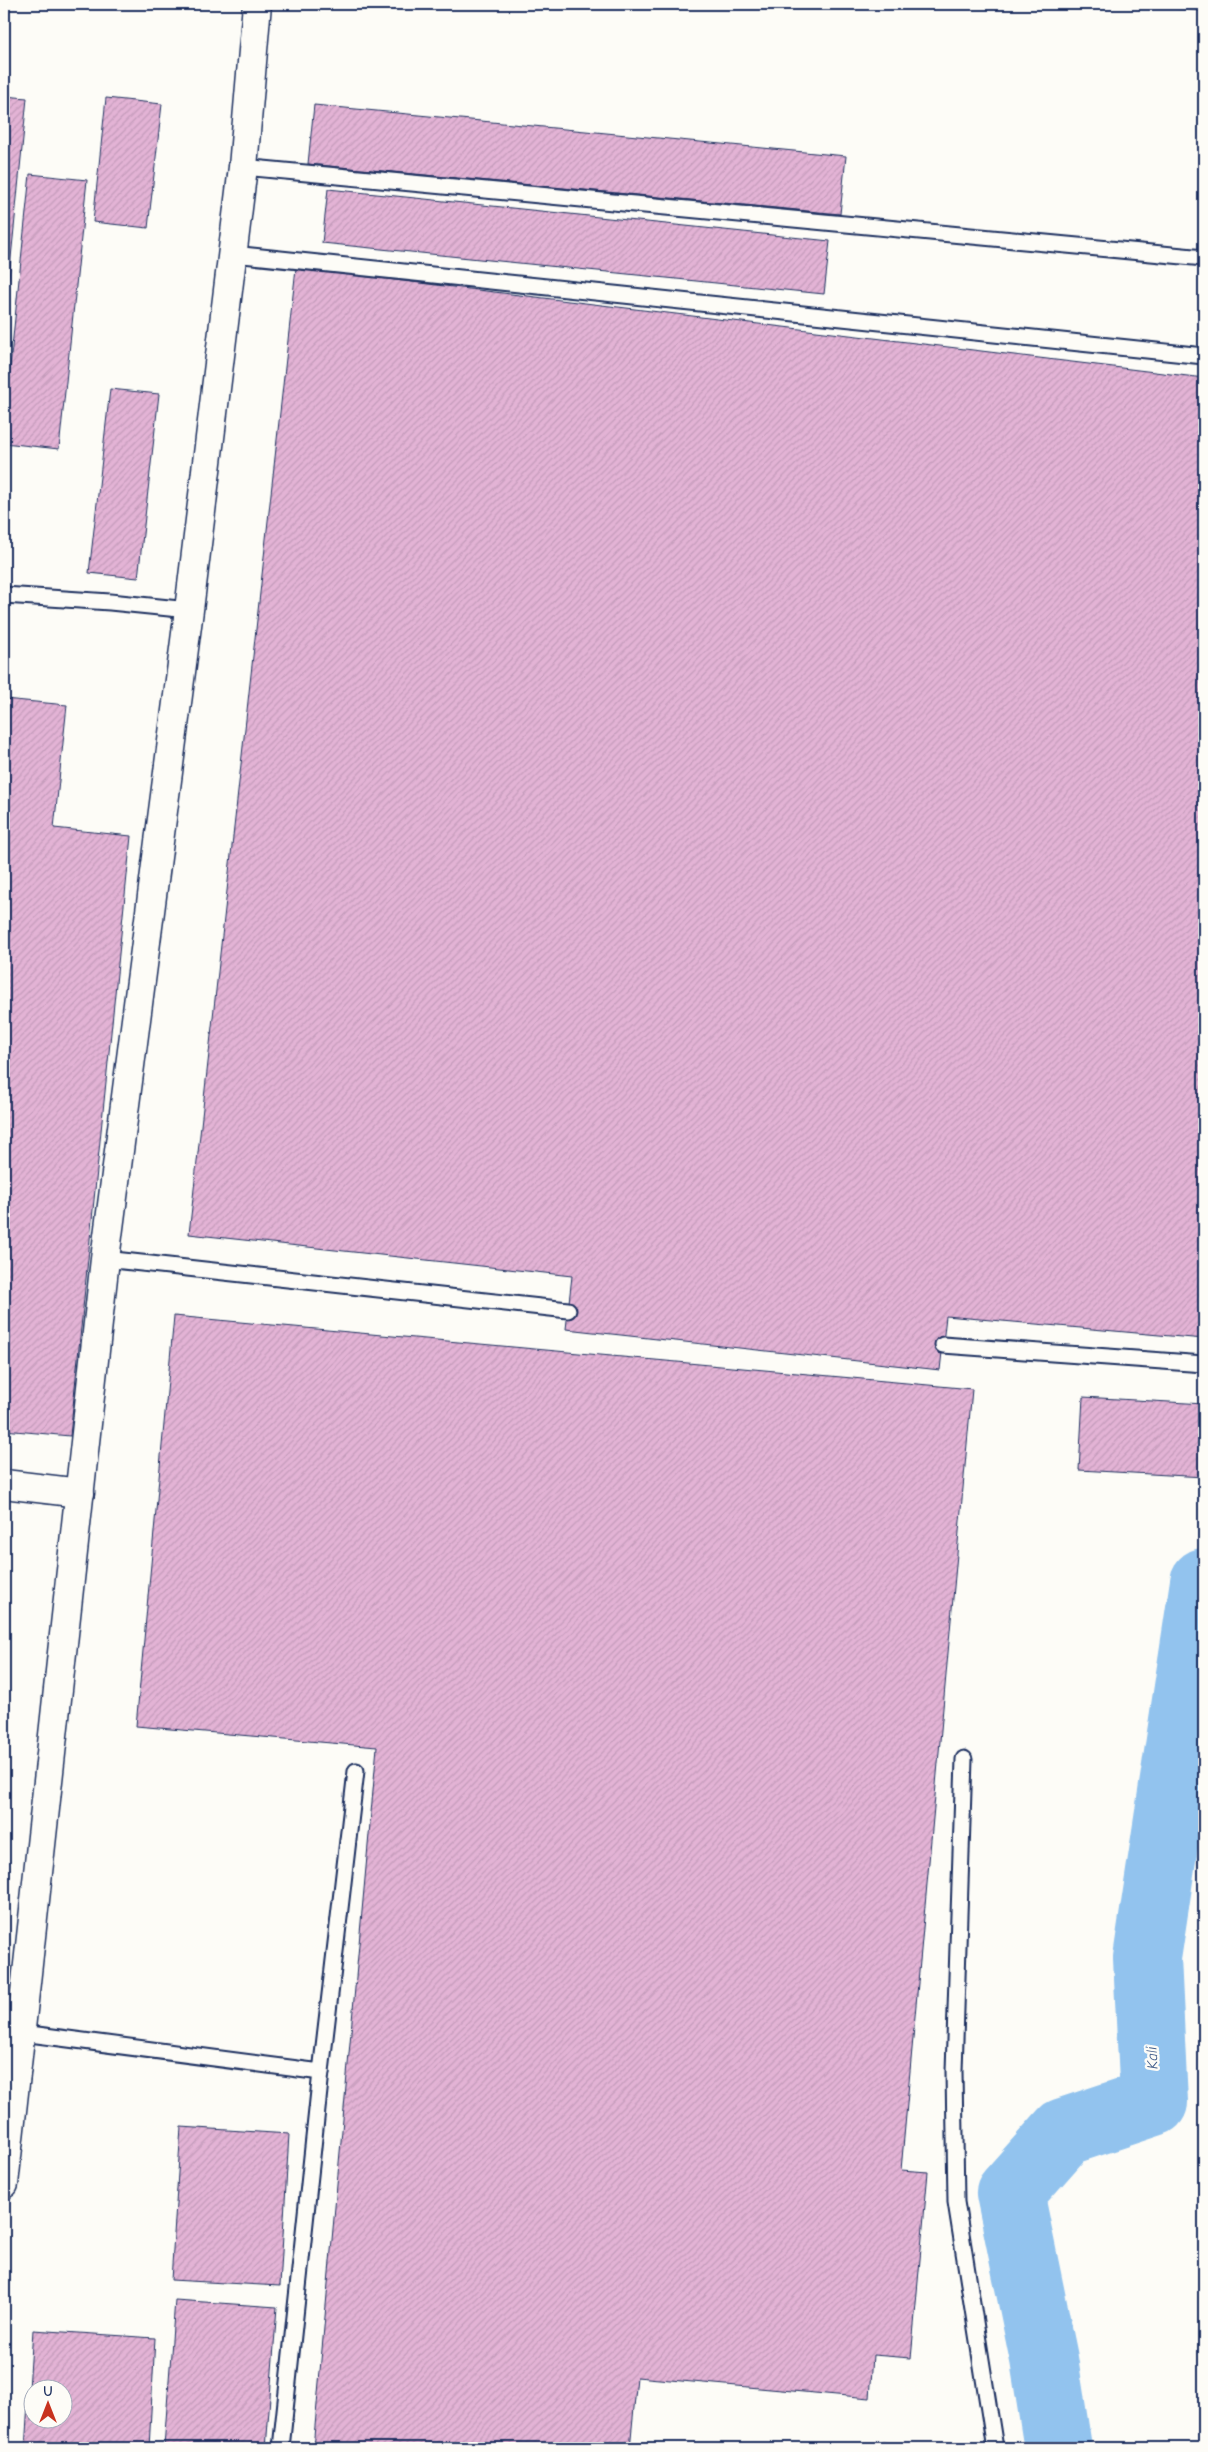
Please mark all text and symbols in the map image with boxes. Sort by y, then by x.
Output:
water label: Kali [1142,2046,1162,2070]
north arrow [22,2380,72,2430]
text: U [43,2383,53,2400]

